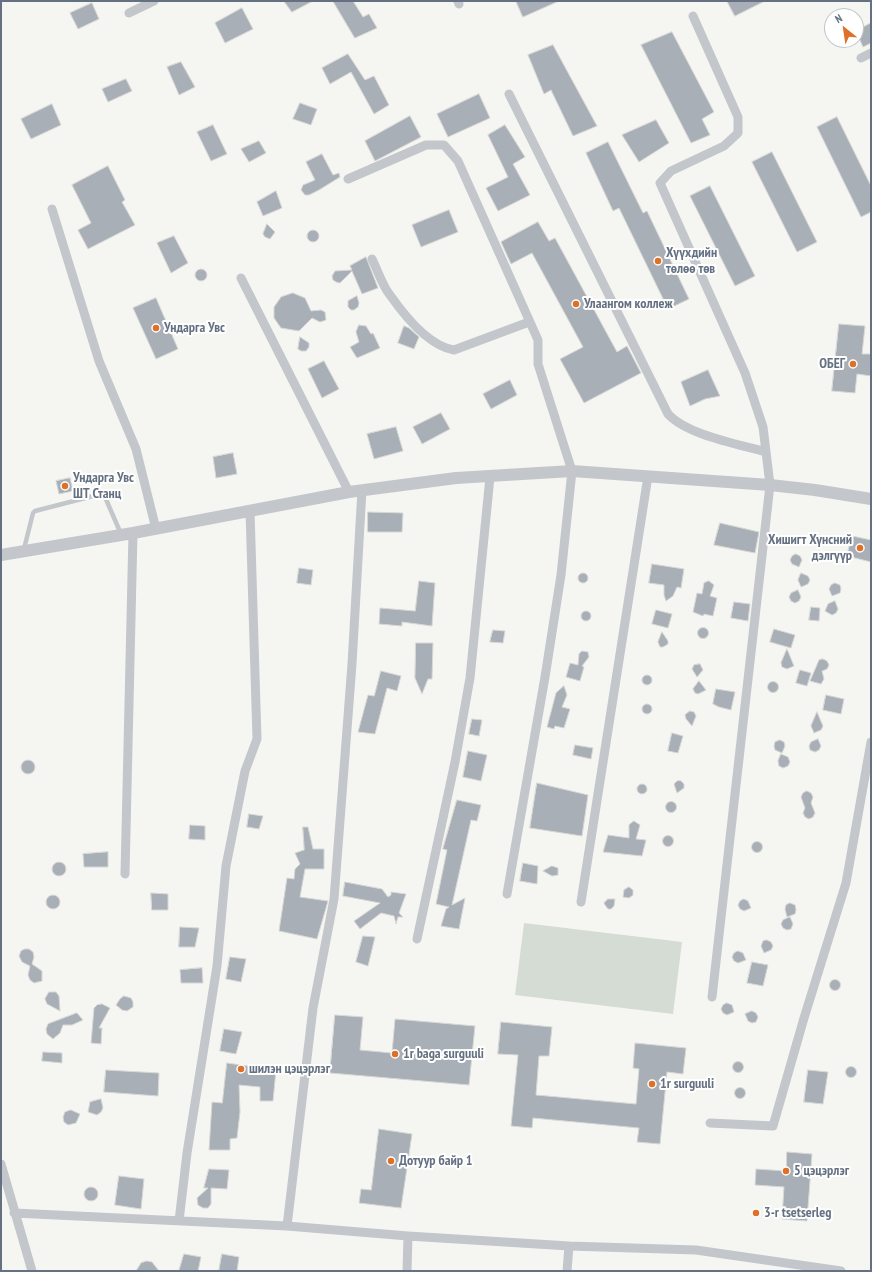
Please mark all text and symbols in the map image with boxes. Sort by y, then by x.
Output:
north arrow [824,8,864,48]
text: N [832,11,845,26]
place label: Хүүхдийн төлөө төв [666,245,717,278]
marker: Хүүхдийн төлөө төв [653,256,663,266]
place label: Улаангом коллеж [584,296,673,312]
marker: Улаангом коллеж [571,299,581,309]
place label: Ундарга Увс [164,320,225,336]
marker: Ундарга Увс [151,323,161,333]
place label: ОБЕГ [819,356,845,372]
marker: ОБЕГ [848,359,858,369]
place label: Ундарга Увс ШТ Станц [73,470,134,502]
marker: Ундарга Увс ШТ Станц [60,481,70,491]
place label: Хишигт Хүнсний дэлгүүр [768,532,852,564]
marker: Хишигт Хүнсний дэлгүүр [855,543,865,553]
place label: 1r baga surguuli [403,1046,484,1062]
marker: 1r baga surguuli [390,1049,400,1059]
place label: шилэн цэцэрлэг [249,1061,330,1077]
marker: шилэн цэцэрлэг [236,1064,246,1074]
place label: 1r surguuli [660,1076,714,1092]
marker: 1r surguuli [647,1079,657,1089]
place label: Дотуур байр 1 [399,1153,473,1169]
marker: Дотуур байр 1 [386,1156,396,1166]
place label: 5 цэцэрлэг [794,1163,849,1179]
marker: 5 цэцэрлэг [781,1166,791,1176]
place label: 3-r tsetserleg [764,1205,831,1221]
marker: 3-r tsetserleg [751,1208,761,1218]

